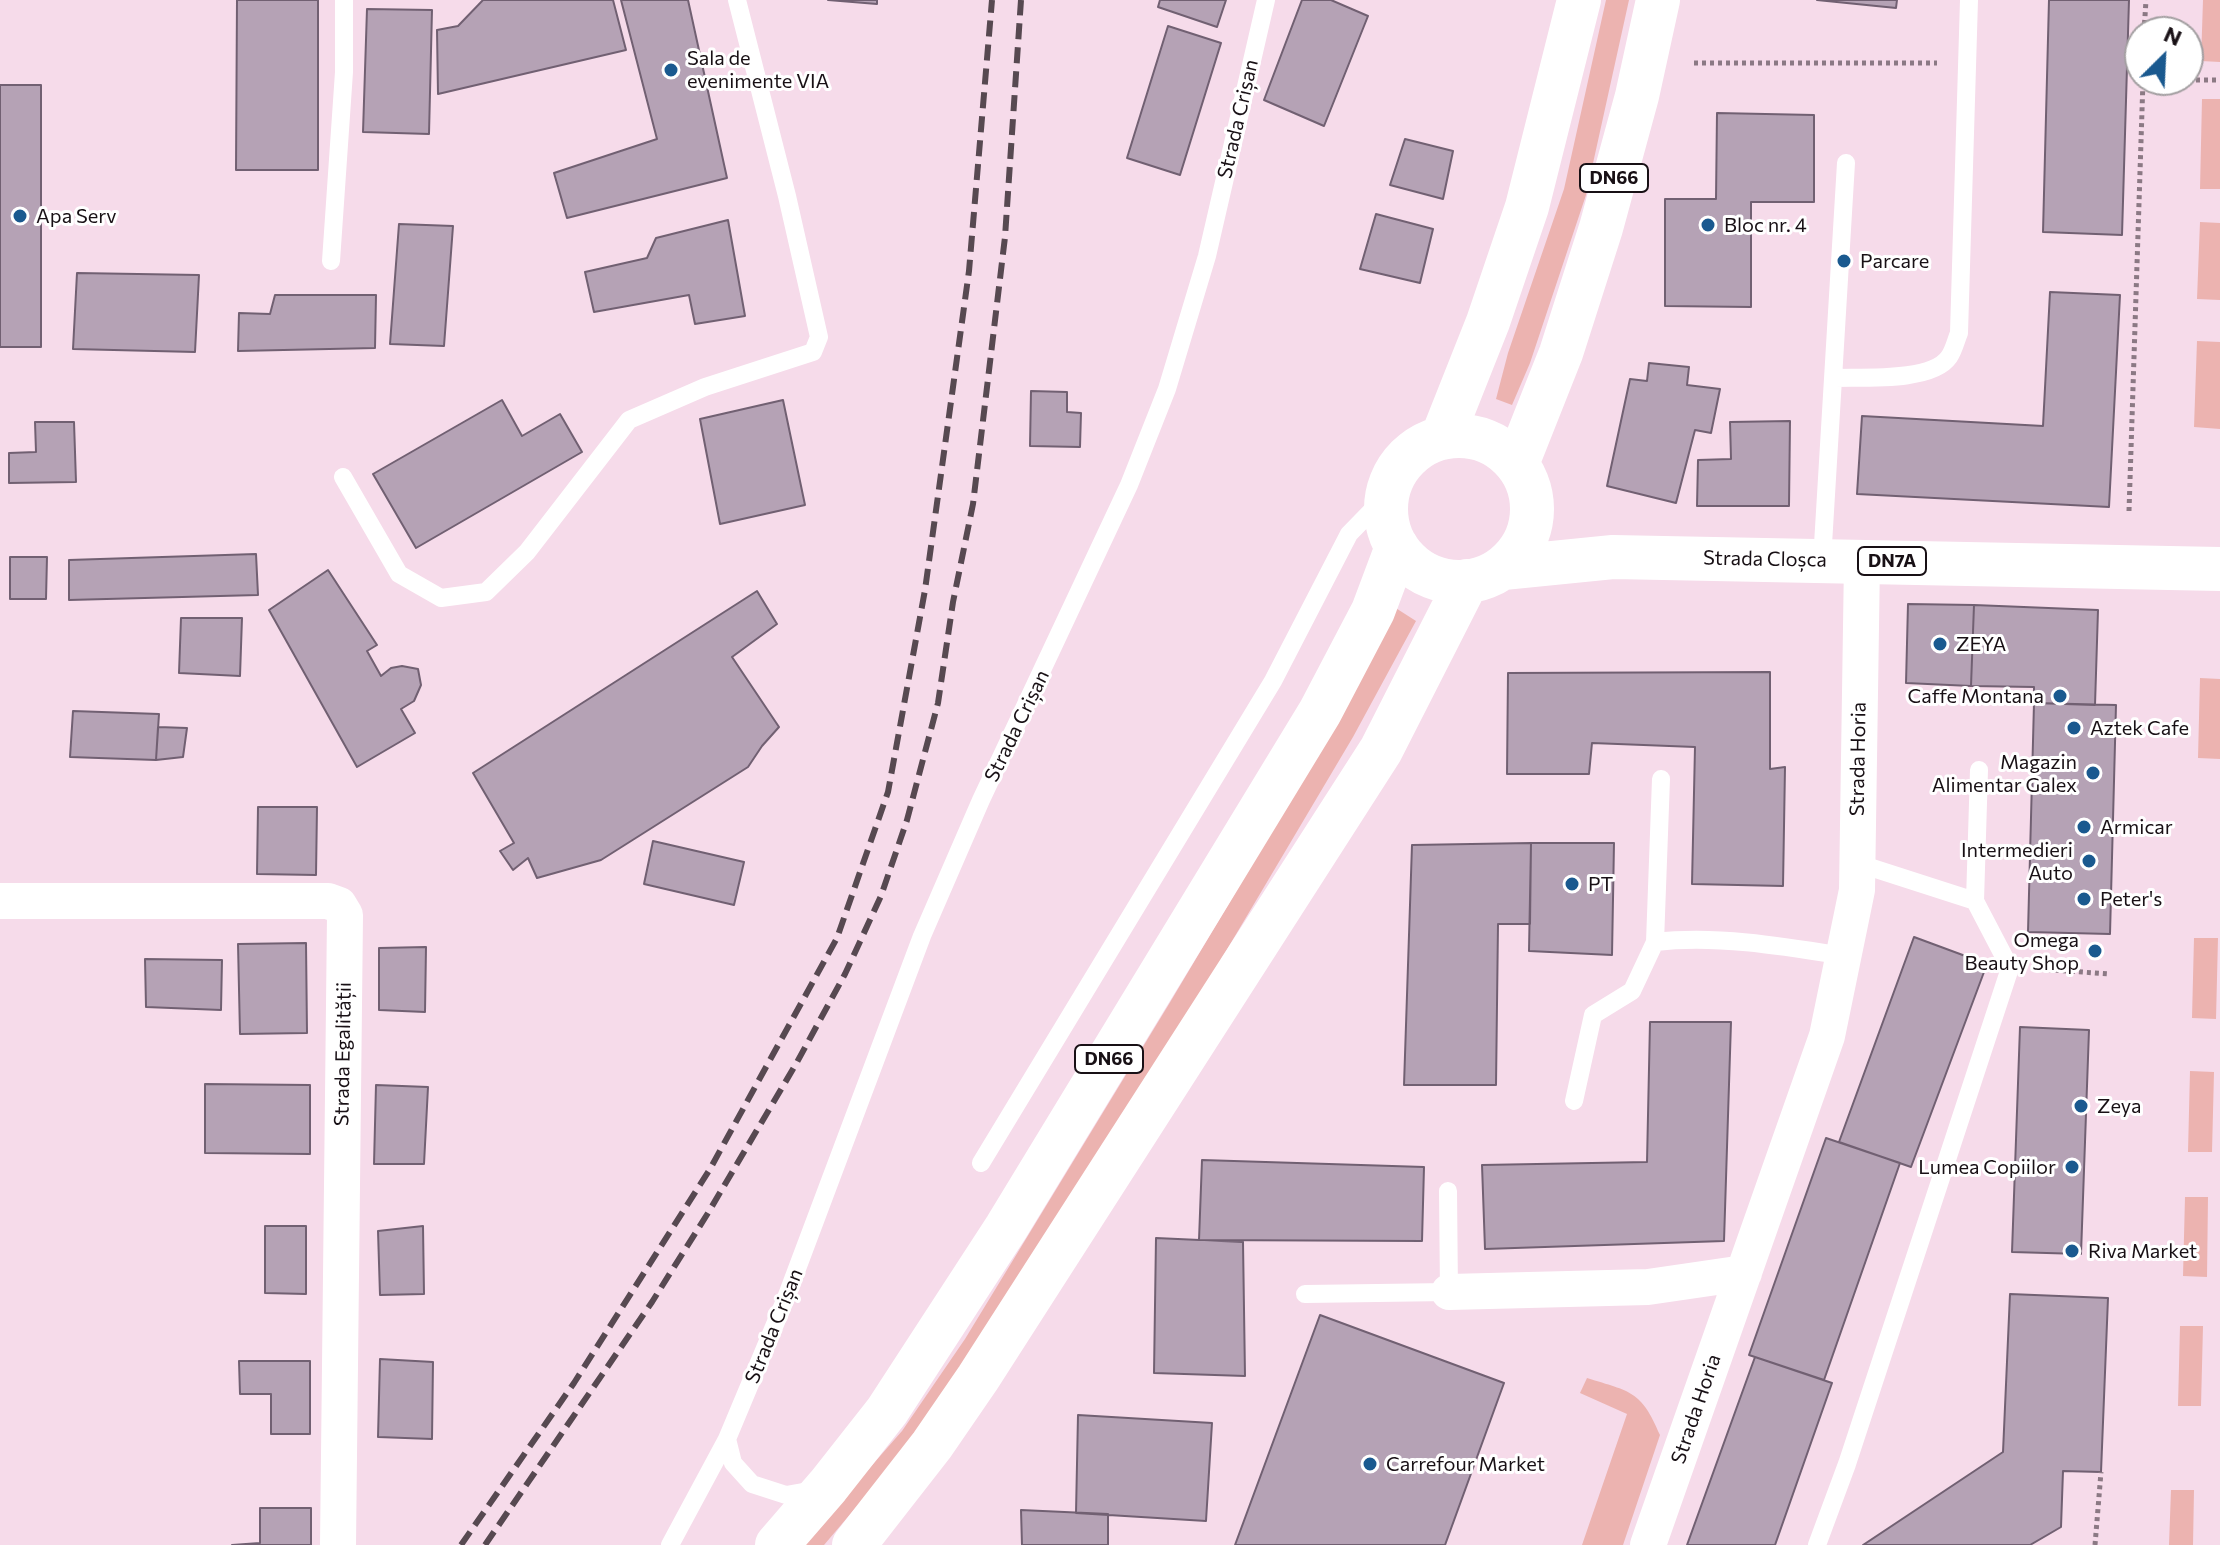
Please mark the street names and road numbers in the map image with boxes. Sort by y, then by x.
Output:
street label: Strada Crișan [1213,57,1263,181]
road number: DN66 [1580,164,1648,192]
street label: Strada Cloșca [1703,546,1827,572]
road number: DN7A [1858,547,1926,575]
street label: Strada Crișan [980,666,1054,786]
street label: Strada Horia [1845,702,1871,816]
street label: Strada Egalității [330,982,356,1126]
road number: DN66 [1075,1045,1143,1073]
street label: Strada Crișan [740,1265,808,1387]
street label: Strada Horia [1666,1351,1726,1467]

